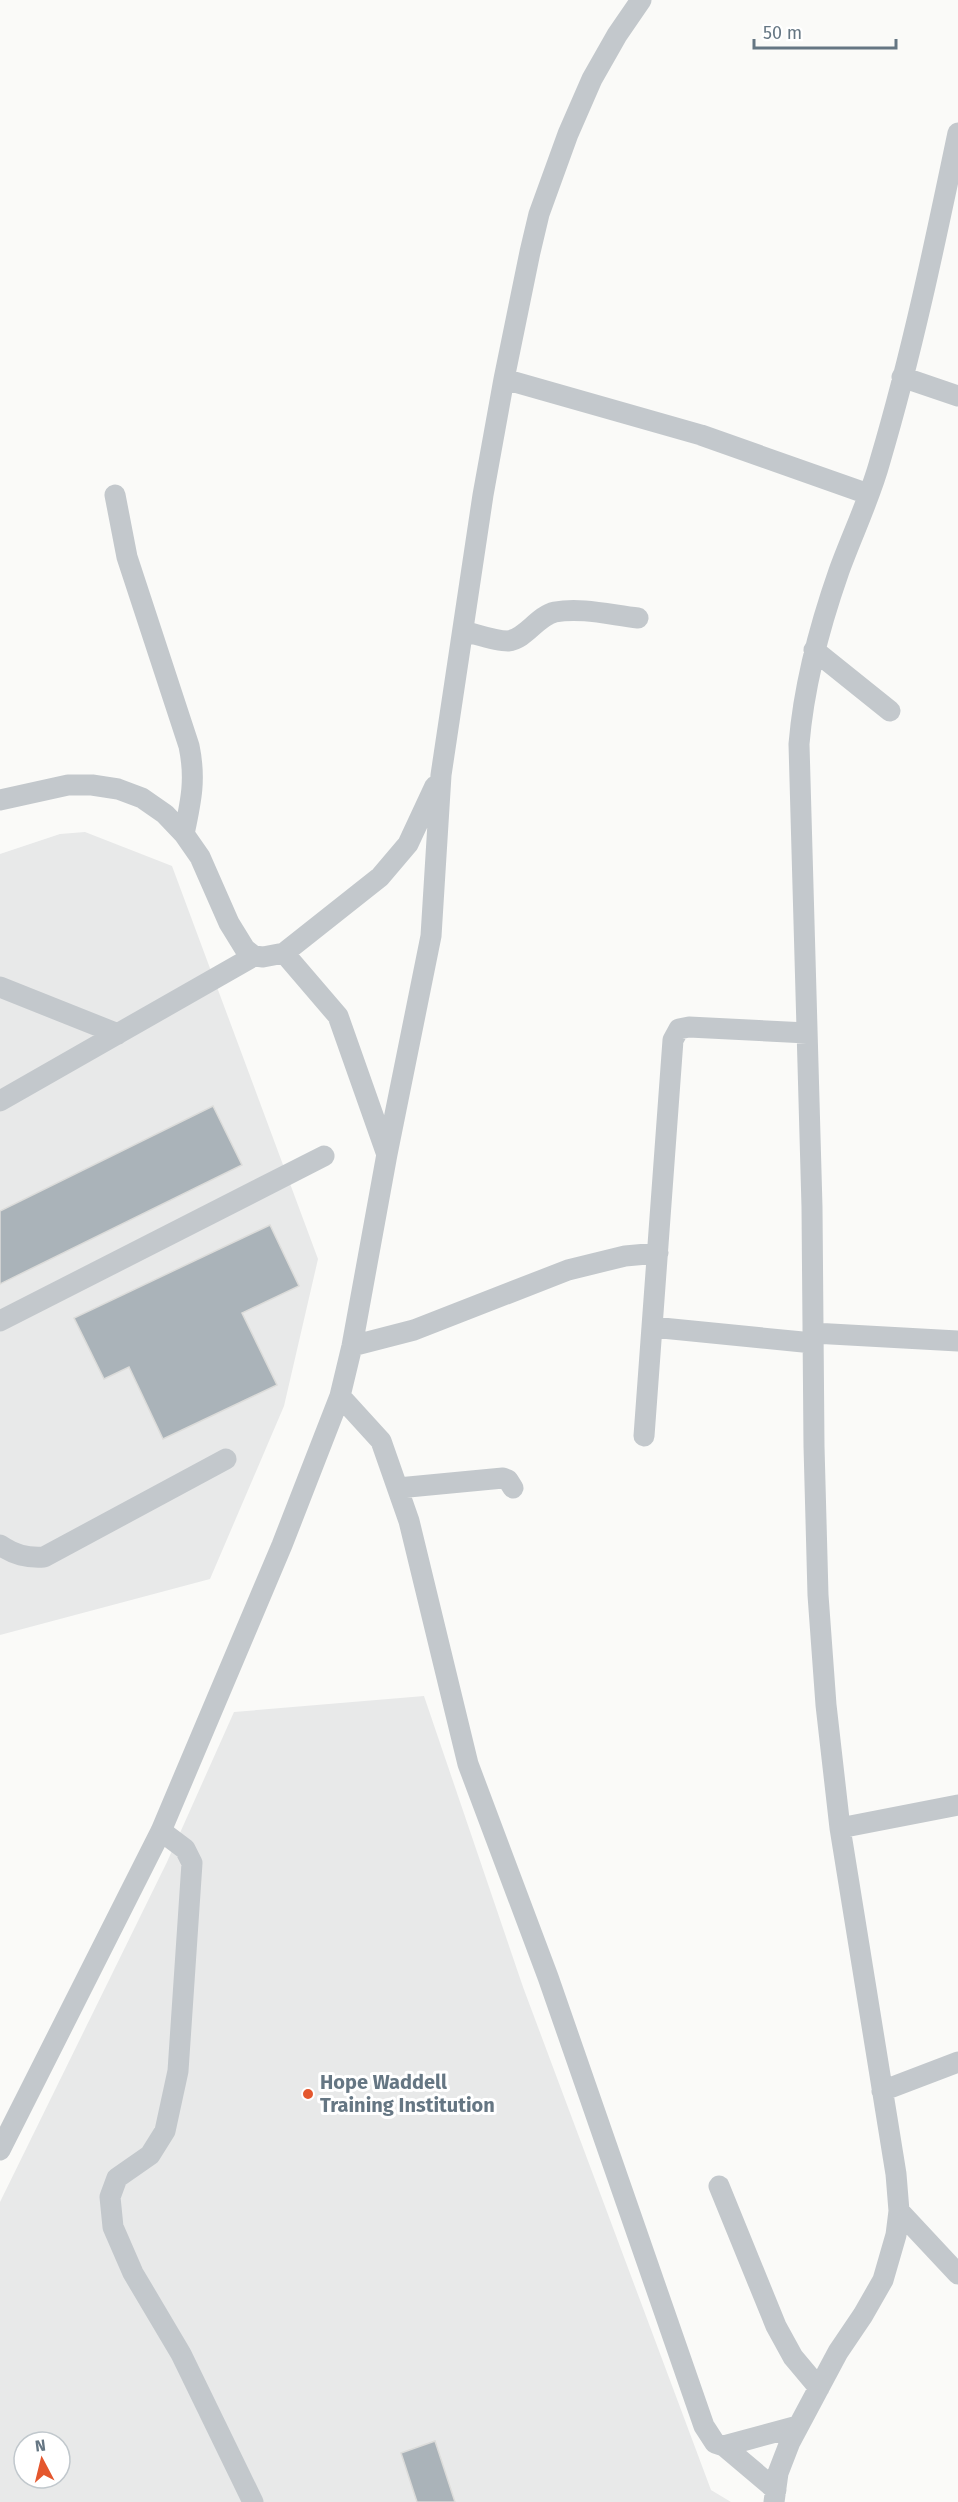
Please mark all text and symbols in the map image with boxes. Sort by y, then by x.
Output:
scale bar [754,12,896,50]
text: 50 m [763,22,802,44]
place label: Hope Waddell Training Institution [320,2070,495,2117]
marker: Hope Waddell Training Institution [301,2087,315,2101]
north arrow [12,2430,72,2490]
text: N [34,2436,47,2456]

